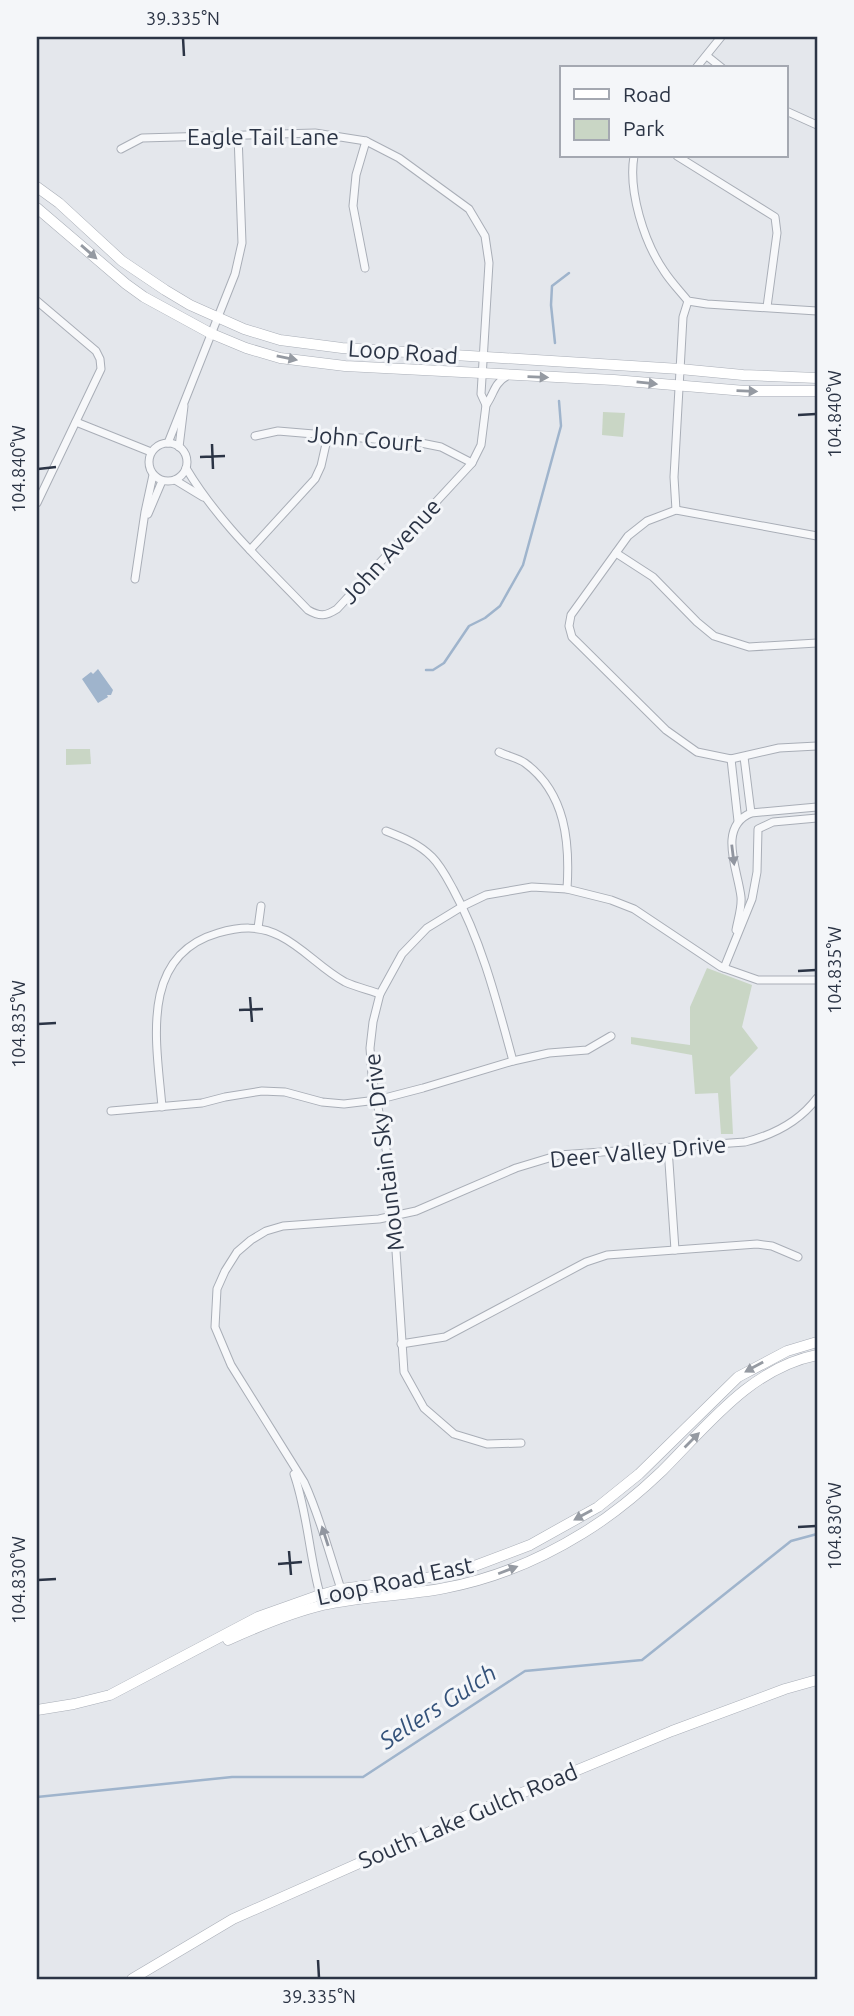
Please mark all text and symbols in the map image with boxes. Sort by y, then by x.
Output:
text: 39.335°N [146,8,220,28]
legend [560,66,788,158]
text: Road [623,82,671,106]
text: Park [623,116,665,140]
street label: Eagle Tail Lane [187,124,339,149]
one-way arrow [80,244,97,259]
street label: Loop Road [347,335,459,368]
one-way arrow [276,353,298,364]
text: 104.840°W [824,370,844,458]
one-way arrow [527,372,549,383]
one-way arrow [636,378,658,389]
one-way arrow [737,386,759,397]
street label: John Court [307,421,423,456]
text: 104.840°W [8,425,28,513]
street label: John Avenue [336,493,445,608]
one-way arrow [728,844,739,866]
text: 104.835°W [824,926,844,1014]
text: 104.835°W [8,980,28,1068]
street label: Mountain Sky Drive [359,1052,408,1252]
street label: Deer Valley Drive [549,1131,727,1172]
one-way arrow [745,1361,764,1373]
one-way arrow [684,1432,701,1449]
text: 104.830°W [824,1482,844,1570]
one-way arrow [573,1509,592,1521]
one-way arrow [320,1525,330,1546]
text: 104.830°W [8,1536,28,1624]
street label: Loop Road East [314,1552,475,1609]
one-way arrow [497,1564,518,1575]
water label: Sellers Gulch [373,1659,501,1755]
street label: South Lake Gulch Road [355,1758,581,1873]
text: 39.335°N [282,1986,356,2006]

